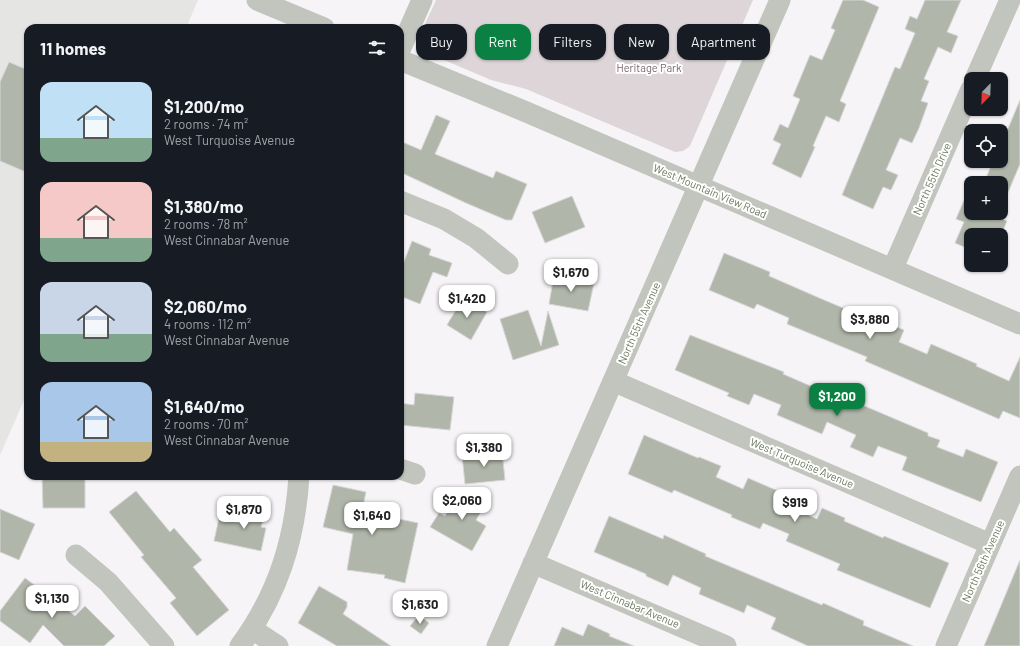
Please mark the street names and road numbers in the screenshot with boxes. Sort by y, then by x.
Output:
street label: North 55th Drive [910,141,953,217]
street label: West Mountain View Road [651,161,769,220]
street label: North 55th Avenue [615,280,662,366]
street label: West Turquoise Avenue [749,435,856,490]
street label: North 56th Avenue [959,518,1006,604]
street label: West Cinnabar Avenue [579,577,682,630]

